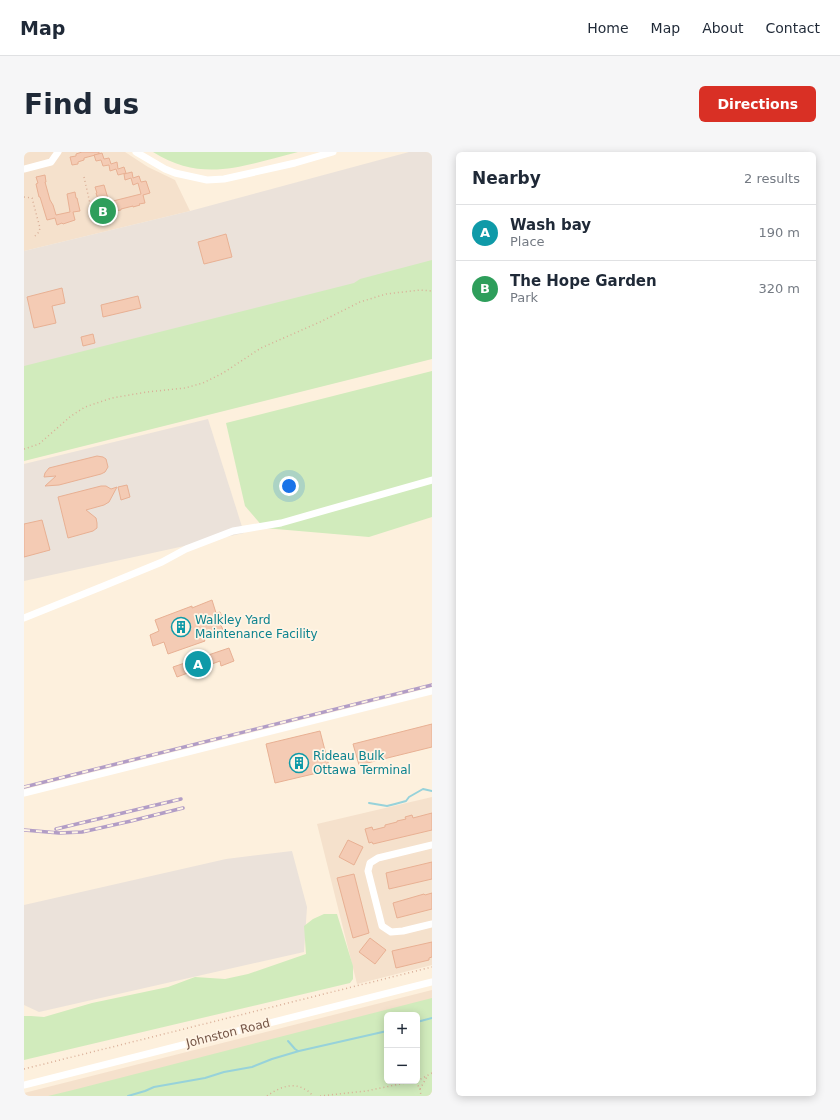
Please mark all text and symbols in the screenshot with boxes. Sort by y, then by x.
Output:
text: Map [20,17,65,39]
text: Home [587,20,629,36]
text: Map [651,20,680,36]
text: About [702,20,744,36]
text: Contact [766,20,820,36]
button: Directions [699,86,816,122]
text: Find us [24,88,139,121]
text: Nearby [472,168,541,188]
text: 2 results [744,171,800,186]
pin: B [90,196,116,226]
text: Wash bay [510,216,591,234]
text: A [480,225,490,240]
text: 190 m [758,225,800,240]
text: Place [510,234,545,249]
text: The Hope Garden [510,272,657,290]
text: B [480,281,490,296]
text: 320 m [758,281,800,296]
text: Park [510,290,538,305]
your location [279,476,299,496]
place label: Walkley Yard Maintenance Facility [195,613,318,641]
building icon: Walkley Yard Maintenance Facility [170,616,192,638]
pin: A [185,649,211,679]
place label: Rideau Bulk Ottawa Terminal [313,749,411,777]
building icon: Rideau Bulk Ottawa Terminal [288,752,310,774]
map controls [384,1012,420,1084]
button: + [384,1012,420,1048]
street label: Johnston Road [184,1016,271,1050]
button: − [384,1048,420,1084]

